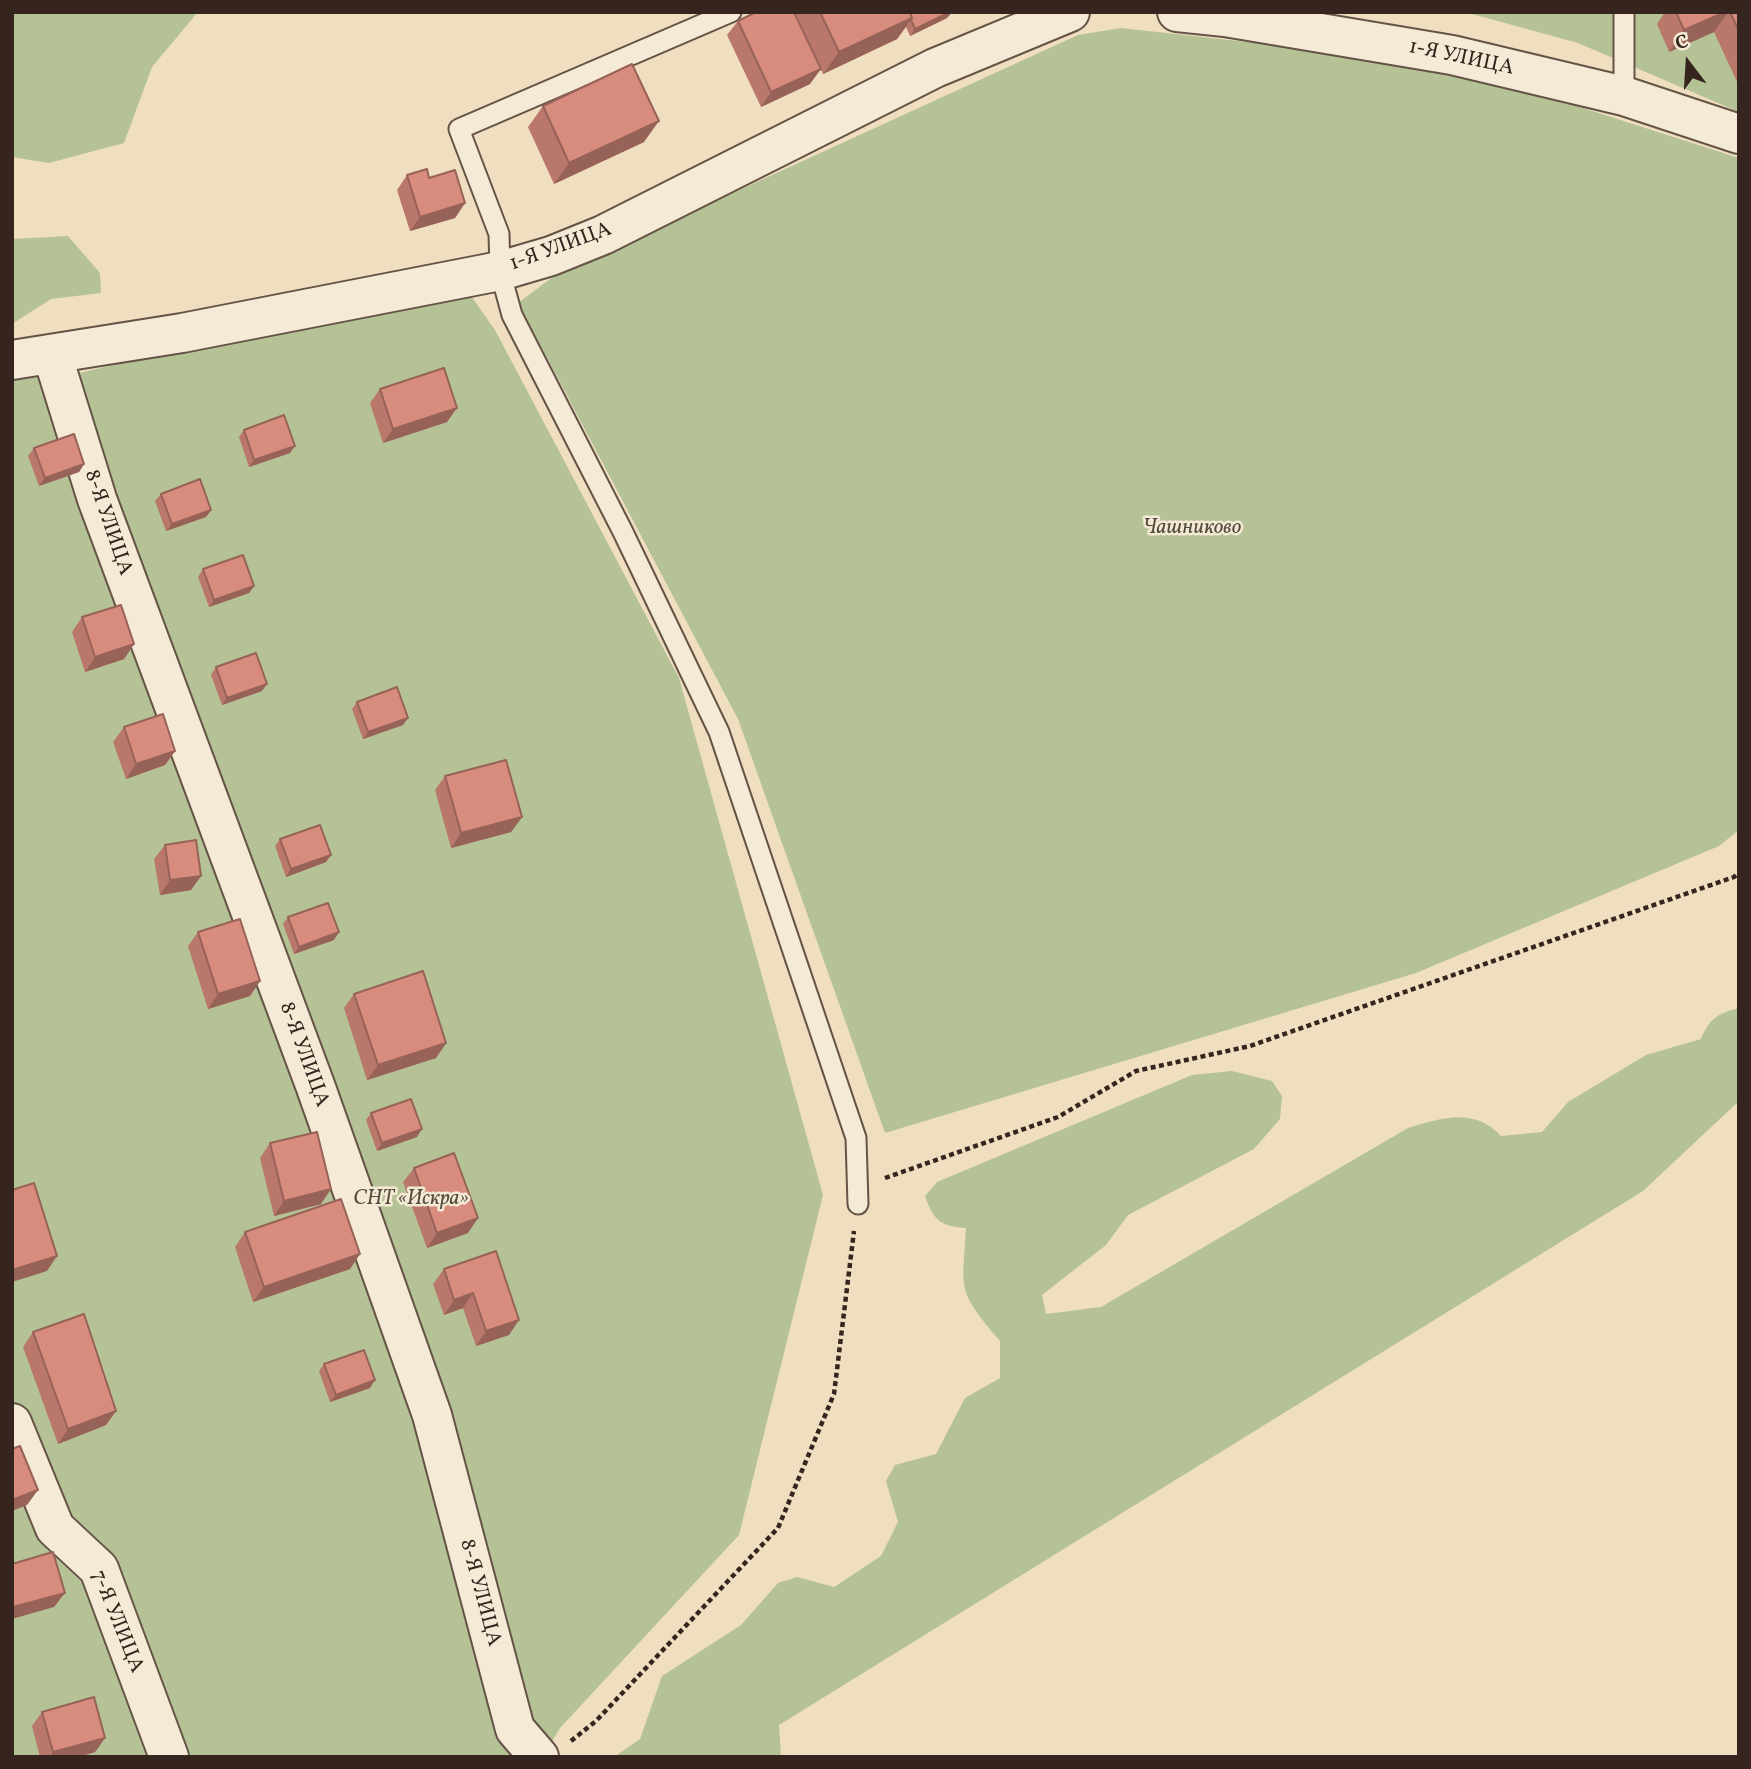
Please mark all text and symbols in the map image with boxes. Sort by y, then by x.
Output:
north arrow [1653,28,1723,98]
text: С [1672,29,1692,57]
street label: 1-Я УЛИЦА [1406,36,1516,82]
street label: 1-Я УЛИЦА [507,218,615,278]
street label: 8-Я УЛИЦА [77,467,137,579]
park label: Чашниково [1143,516,1241,542]
street label: 8-Я УЛИЦА [272,999,334,1111]
park label: СНТ «Искра» [353,1187,469,1213]
street label: 8-Я УЛИЦА [453,1537,505,1649]
street label: 7-Я УЛИЦА [84,1567,148,1677]

